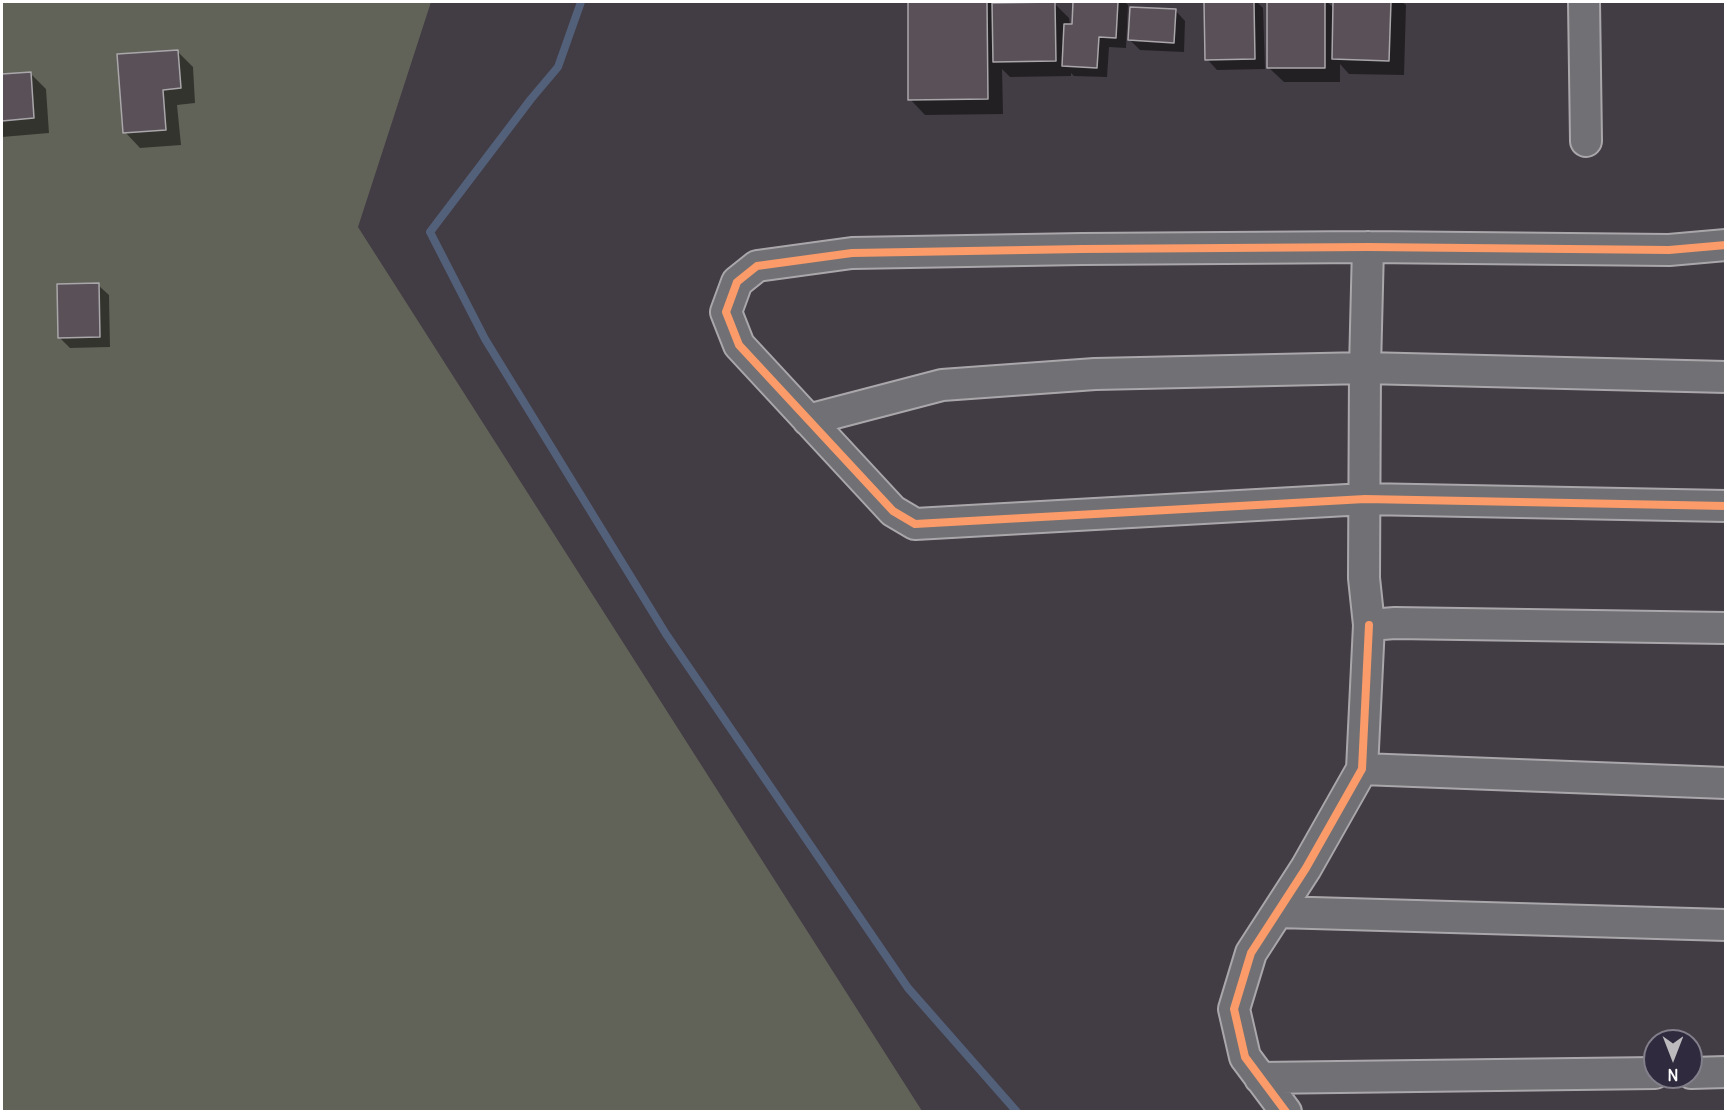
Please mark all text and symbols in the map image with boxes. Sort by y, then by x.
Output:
north arrow [1643,1029,1703,1089]
text: N [1667,1065,1679,1085]

